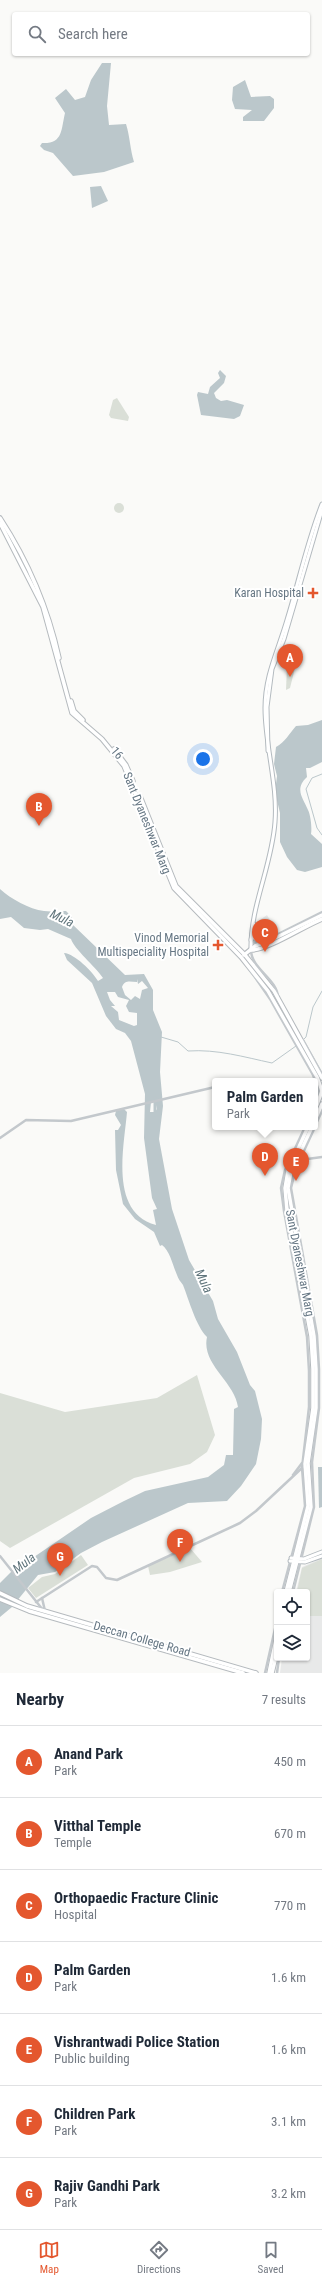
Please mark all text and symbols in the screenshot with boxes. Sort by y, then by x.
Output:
search box [12,12,310,56]
icon: search [26,23,48,45]
text: Search here [58,25,128,43]
place label: Karan Hospital [234,586,304,600]
marker: Karan Hospital [307,587,319,599]
pin: A [277,644,303,677]
street label: 16 [108,744,126,762]
your location [193,749,213,769]
street label: Sant Dyaneshwar Marg [120,770,174,876]
pin: B [26,793,52,826]
water label: Mula [48,906,76,930]
pin: C [252,919,278,952]
place label: Vinod Memorial Multispeciality Hospital [98,931,209,959]
marker: Vinod Memorial Multispeciality Hospital [212,939,224,951]
popup [212,1078,318,1130]
text: Palm Garden [227,1088,303,1106]
text: Park [227,1106,250,1121]
pin: D [252,1143,278,1176]
pin: E [283,1148,309,1181]
street label: Sant Dyaneshwar Marg [283,1208,317,1318]
water label: Mula [192,1267,216,1295]
pin: F [167,1529,193,1562]
pin: G [47,1543,73,1576]
water label: Mula [10,1550,38,1576]
map controls [274,1589,310,1661]
button: locate [274,1589,310,1625]
street label: Deccan College Road [92,1618,192,1660]
button: layers [274,1625,310,1661]
text: Nearby [16,1689,64,1709]
text: 7 results [262,1692,306,1707]
text: Anand Park [54,1745,123,1763]
text: A [25,1754,33,1769]
text: 450 m [274,1754,306,1769]
text: Park [54,1763,77,1778]
text: Vitthal Temple [54,1817,141,1835]
text: B [25,1826,33,1841]
text: 670 m [274,1826,306,1841]
text: Temple [54,1835,92,1850]
text: Orthopaedic Fracture Clinic [54,1889,218,1907]
text: C [25,1898,33,1913]
text: 770 m [274,1898,306,1913]
text: Hospital [54,1907,97,1922]
text: Palm Garden [54,1961,131,1979]
text: D [25,1970,33,1985]
text: 1.6 km [271,1970,306,1985]
text: Park [54,1979,77,1994]
text: Vishrantwadi Police Station [54,2033,220,2051]
text: E [26,2042,32,2057]
text: 1.6 km [271,2042,306,2057]
text: Public building [54,2051,130,2066]
text: Children Park [54,2105,135,2123]
text: F [26,2114,32,2129]
text: 3.1 km [271,2114,306,2129]
text: Park [54,2123,77,2138]
text: Rajiv Gandhi Park [54,2177,160,2195]
text: G [25,2186,33,2201]
text: 3.2 km [271,2186,306,2201]
text: Park [54,2195,77,2210]
tab: Map [38,2239,60,2276]
tab: Directions [137,2239,181,2276]
tab: Saved [258,2239,284,2276]

